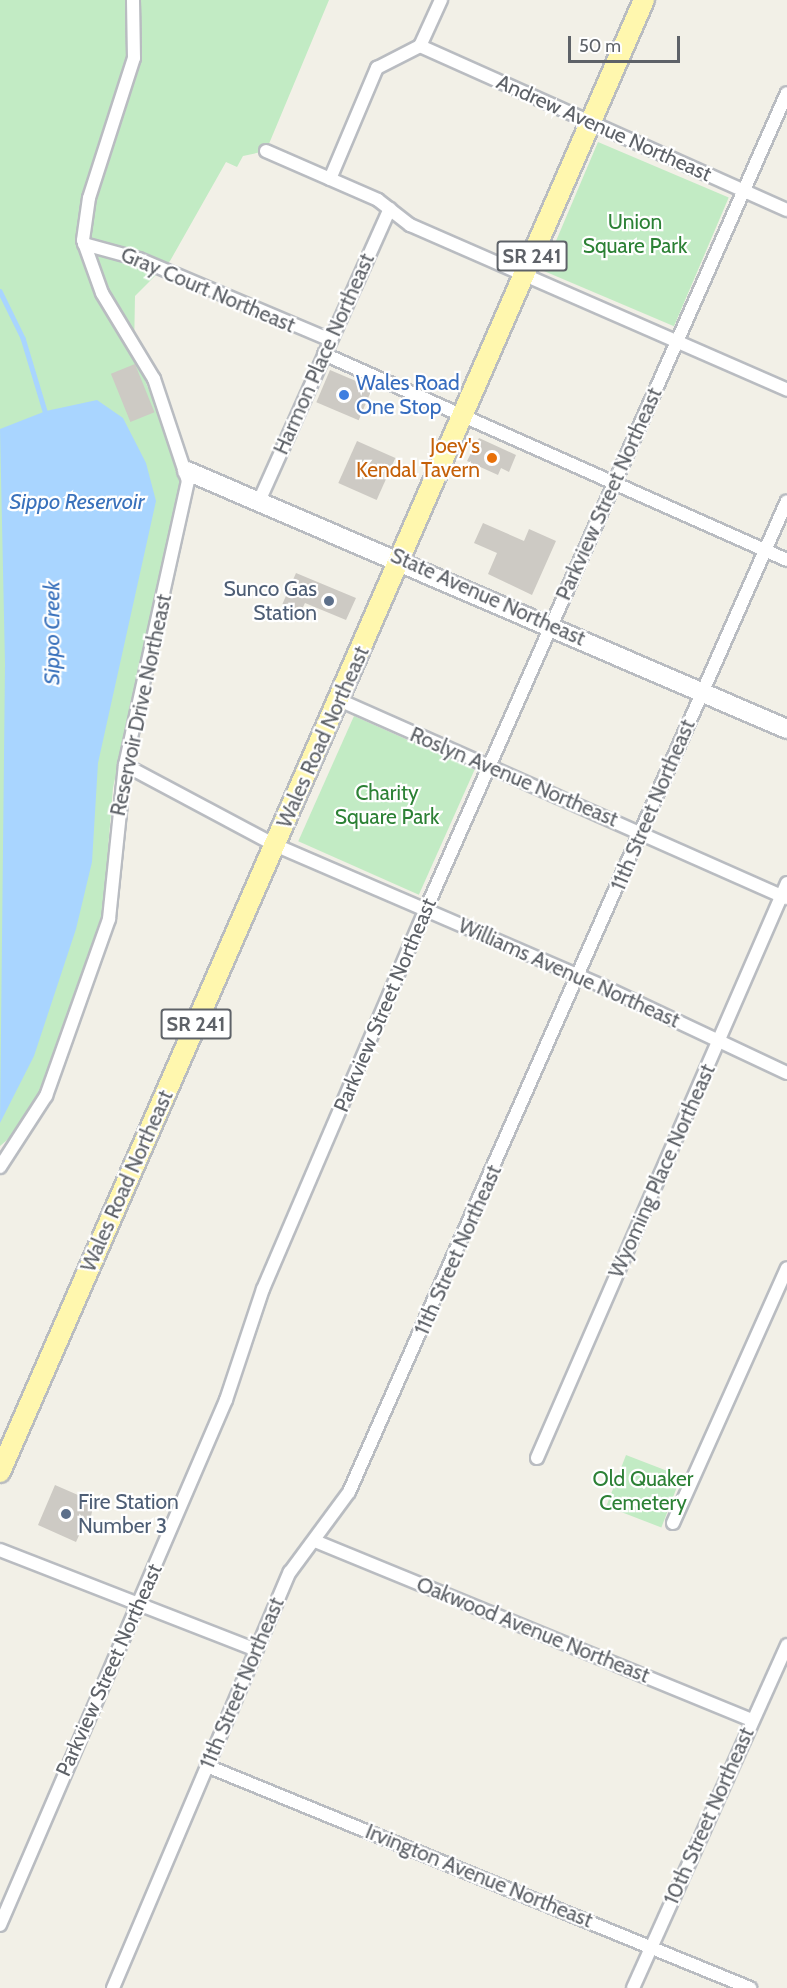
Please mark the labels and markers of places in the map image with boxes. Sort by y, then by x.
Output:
place label: Wales Road One Stop [356,370,460,420]
marker: Wales Road One Stop [337,388,351,402]
place label: Joey's Kendal Tavern [356,433,480,483]
marker: Joey's Kendal Tavern [485,451,499,465]
place label: Sunco Gas Station [224,576,317,626]
marker: Sunco Gas Station [322,594,336,608]
place label: Fire Station Number 3 [78,1489,179,1539]
marker: Fire Station Number 3 [59,1507,73,1521]

